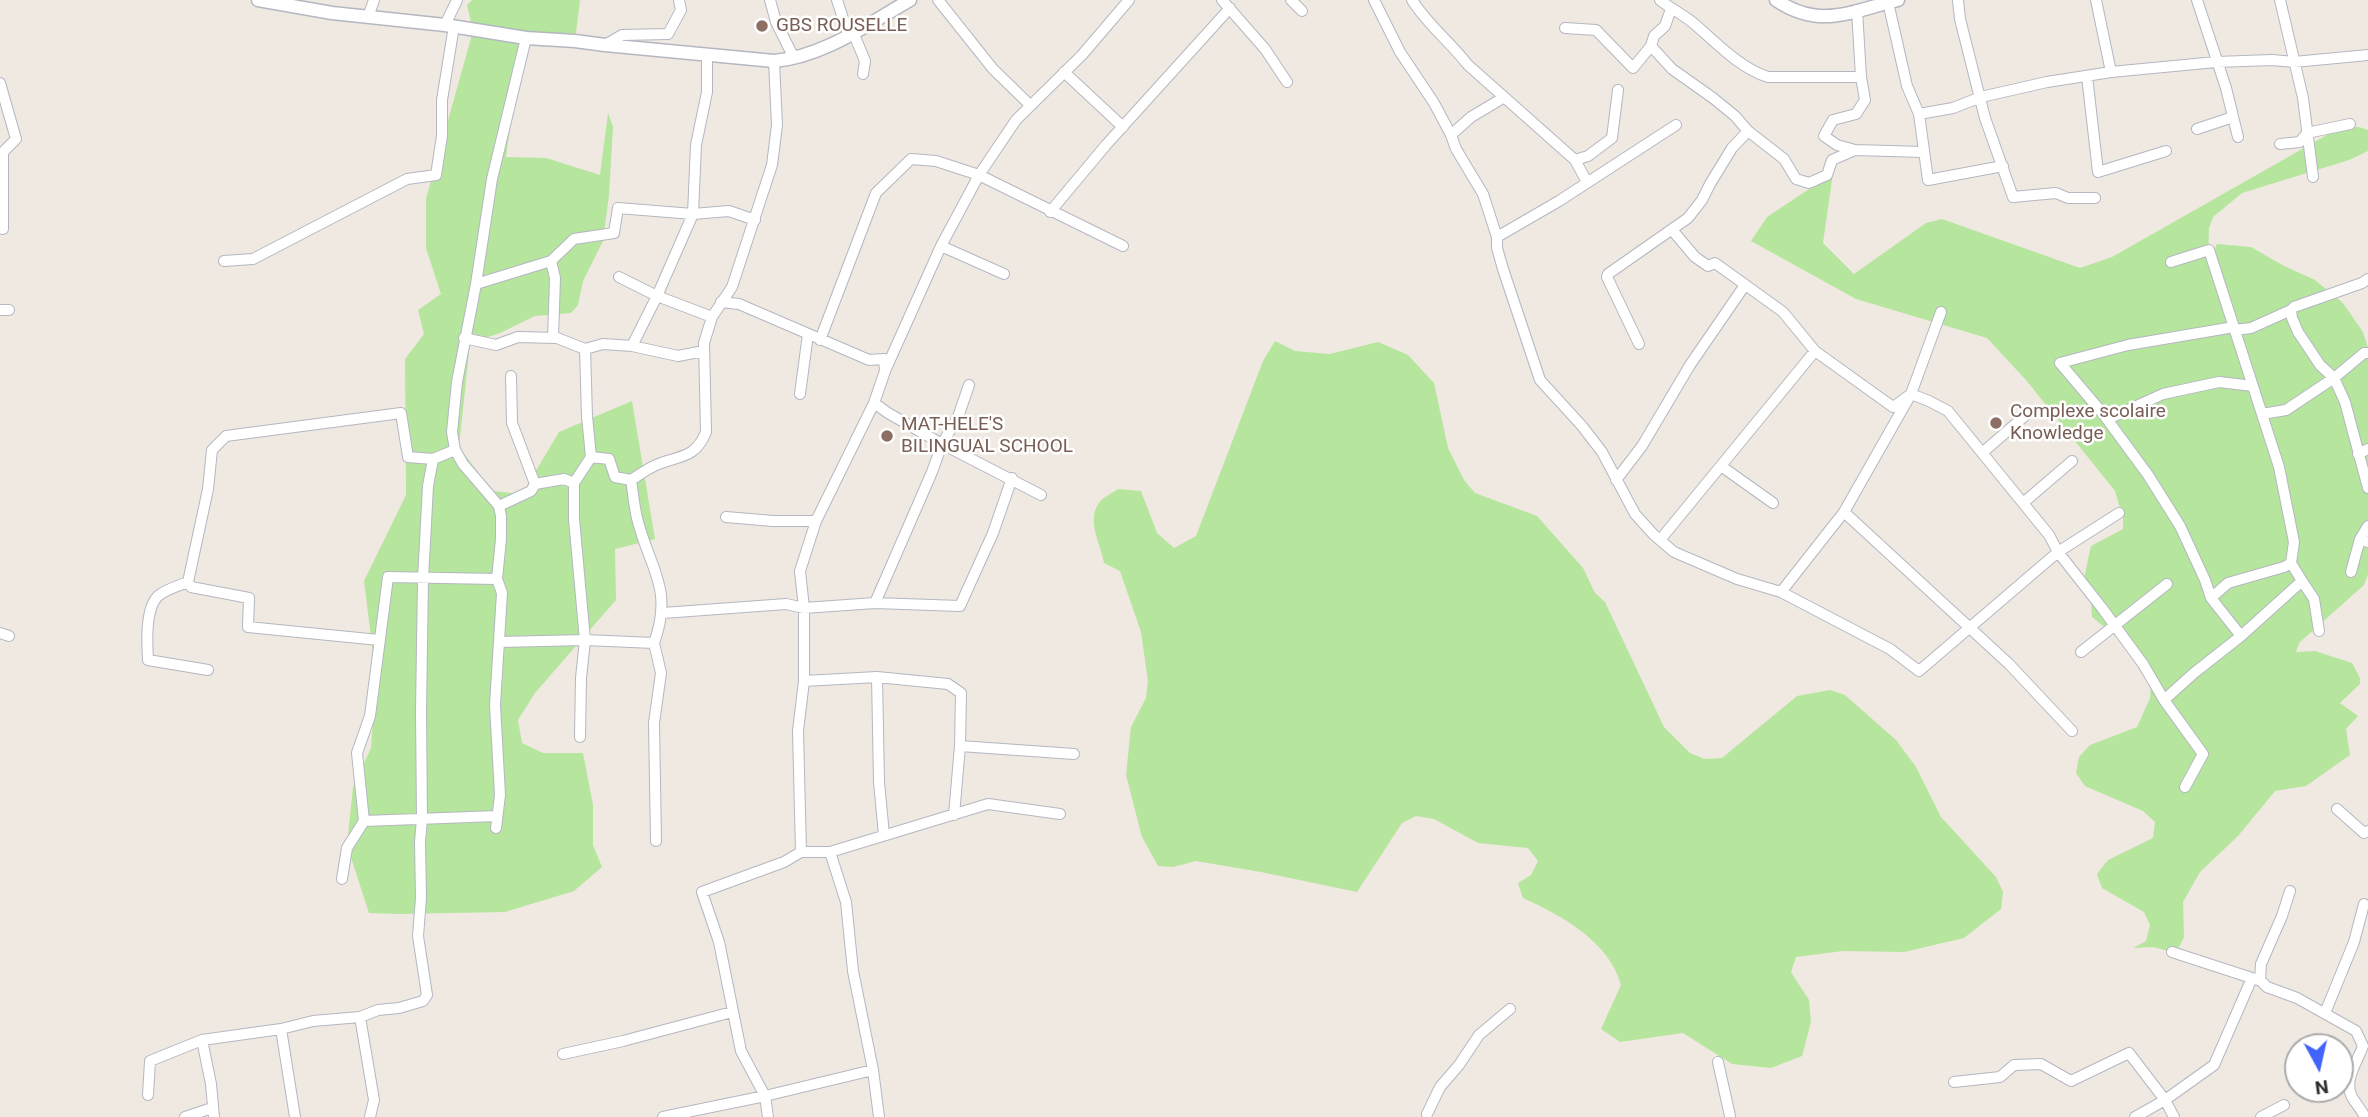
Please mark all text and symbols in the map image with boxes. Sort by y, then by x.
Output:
place label: GBS ROUSELLE [776,15,907,37]
marker: GBS ROUSELLE [754,18,770,34]
place label: Complexe scolaire Knowledge [2010,401,2166,445]
place label: MAT-HELE'S BILINGUAL SCHOOL [901,414,1073,458]
marker: Complexe scolaire Knowledge [1988,415,2004,431]
marker: MAT-HELE'S BILINGUAL SCHOOL [879,428,895,444]
north arrow [2284,1033,2354,1103]
text: N [2313,1075,2330,1100]

